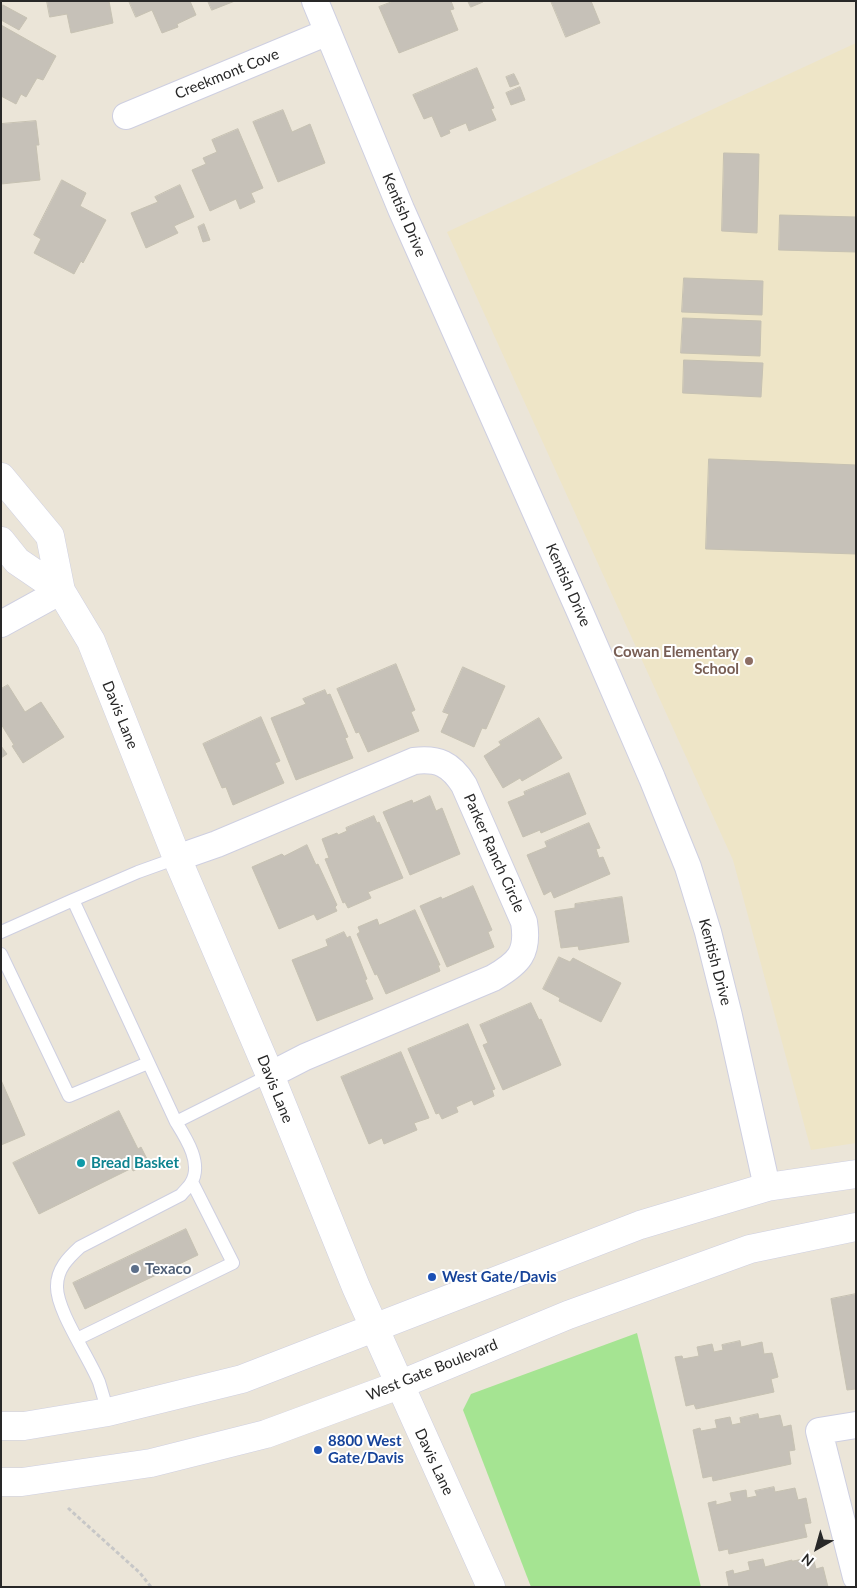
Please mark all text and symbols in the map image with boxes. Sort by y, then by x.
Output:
street label: Creekmont Cove [172,45,282,103]
street label: Kentish Drive [378,170,430,260]
street label: Kentish Drive [542,541,594,629]
place label: Cowan Elementary School [613,643,739,678]
marker: Cowan Elementary School [743,655,755,667]
street label: Davis Lane [98,678,142,752]
street label: Parker Ranch Circle [460,791,528,915]
street label: Kentish Drive [695,917,735,1007]
street label: Davis Lane [253,1052,297,1126]
place label: Bread Basket [91,1154,179,1172]
marker: Bread Basket [75,1157,87,1169]
place label: Texaco [145,1260,191,1278]
marker: Texaco [129,1263,141,1275]
place label: West Gate/Davis [442,1268,557,1286]
marker: West Gate/Davis [426,1271,438,1283]
street label: West Gate Boulevard [364,1335,500,1405]
street label: Davis Lane [411,1426,457,1498]
place label: 8800 West Gate/Davis [328,1432,404,1467]
marker: 8800 West Gate/Davis [312,1444,324,1456]
north arrow [792,1523,842,1573]
text: N [798,1550,817,1570]

